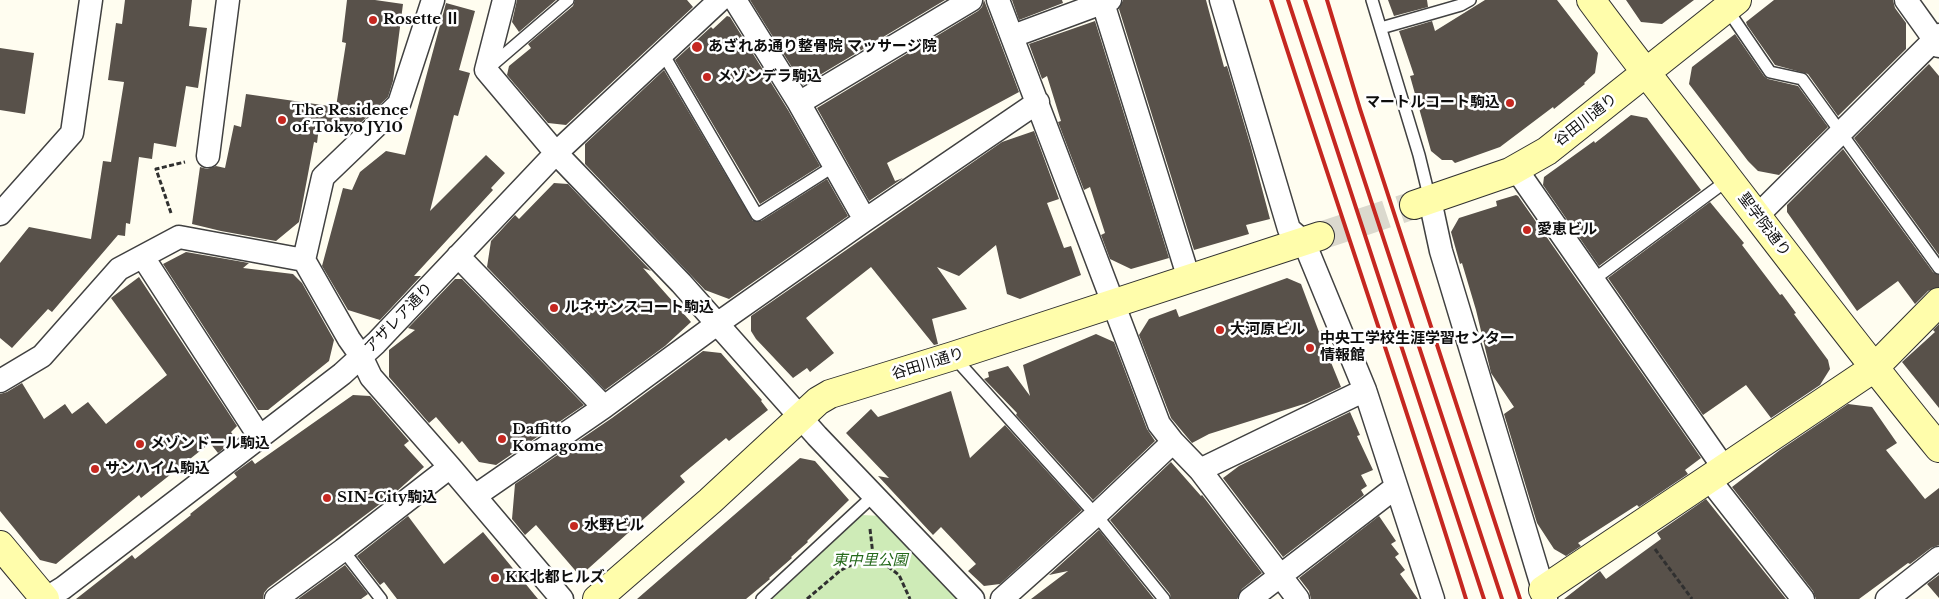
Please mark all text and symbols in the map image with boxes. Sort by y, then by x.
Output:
place label: Rosette Ⅱ [383,11,460,29]
marker: Rosette Ⅱ [367,14,379,26]
place label: あざれあ通り整骨院 マッサージ院 [708,38,937,56]
marker: あざれあ通り整骨院 マッサージ院 [690,40,704,54]
place label: メゾンデラ駒込 [717,68,822,86]
marker: メゾンデラ駒込 [701,71,713,83]
street label: 谷田川通り [1551,90,1621,150]
place label: マートルコート駒込 [1365,94,1500,112]
marker: マートルコート駒込 [1504,97,1516,109]
place label: The Residence of Tokyo JY10 [292,102,409,137]
marker: The Residence of Tokyo JY10 [276,114,288,126]
street label: 聖学院通り [1734,190,1794,260]
place label: 愛恵ビル [1537,221,1597,239]
marker: 愛恵ビル [1521,224,1533,236]
street label: アザレア通り [361,279,437,357]
place label: ルネサンスコート駒込 [564,299,714,317]
marker: ルネサンスコート駒込 [548,302,560,314]
place label: 大河原ビル [1230,321,1305,339]
marker: 大河原ビル [1214,324,1226,336]
place label: 中央工学校生涯学習センター 情報館 [1320,330,1515,365]
marker: 中央工学校生涯学習センター 情報館 [1304,342,1316,354]
street label: 谷田川通り [890,344,966,384]
place label: Daffitto Komagome [512,421,603,456]
marker: Daffitto Komagome [496,433,508,445]
place label: メゾンドール駒込 [150,435,270,453]
marker: メゾンドール駒込 [134,438,146,450]
place label: サンハイム駒込 [105,460,210,478]
marker: サンハイム駒込 [89,463,101,475]
place label: SIN-City駒込 [337,489,437,507]
marker: SIN-City駒込 [321,492,333,504]
place label: 水野ビル [584,517,644,535]
marker: 水野ビル [568,520,580,532]
park label: 東中里公園 [833,552,907,570]
place label: KK北都ヒルズ [505,569,605,587]
marker: KK北都ヒルズ [489,572,501,584]

